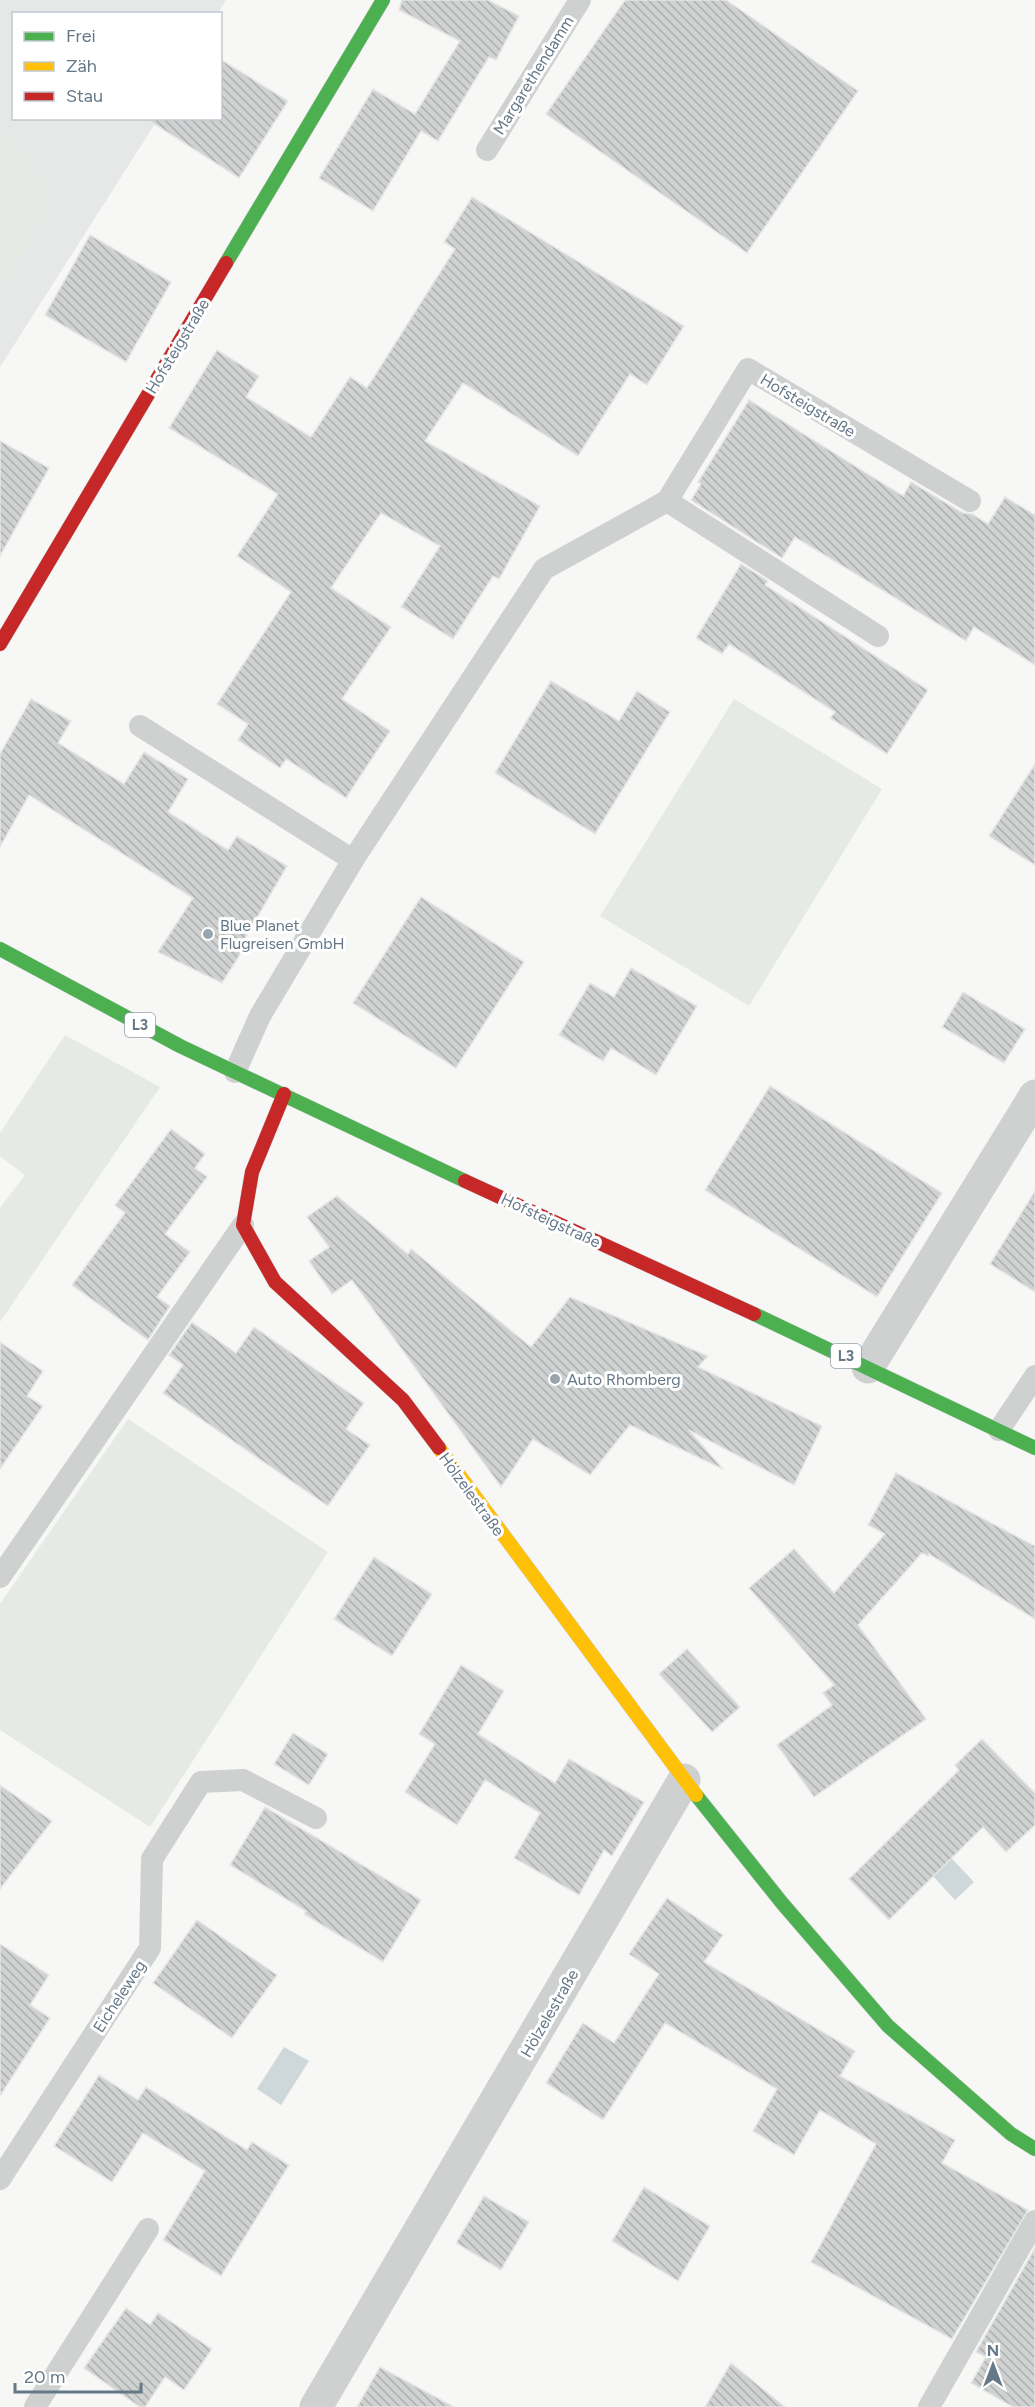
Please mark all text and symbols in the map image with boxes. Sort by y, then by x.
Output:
legend [12,12,222,120]
street label: Margarethendamm [489,12,578,138]
text: Frei [66,25,96,47]
text: Zäh [66,55,97,77]
text: Stau [66,85,103,107]
street label: Hofsteigstraße [142,295,213,397]
street label: Hofsteigstraße [757,370,859,441]
place label: Blue Planet Flugreisen GmbH [220,916,345,953]
marker: Blue Planet Flugreisen GmbH [201,927,215,941]
road number: L3 [125,1013,155,1037]
street label: Hofsteigstraße [498,1189,604,1252]
road number: L3 [831,1344,861,1368]
place label: Auto Rhomberg [567,1370,681,1389]
marker: Auto Rhomberg [548,1372,562,1386]
street label: Hölzelestraße [435,1449,508,1540]
street label: Eicheleweg [89,1957,150,2036]
street label: Hölzelestraße [517,1966,582,2061]
north arrow [963,2335,1023,2395]
text: N [987,2341,999,2360]
scale bar [15,2356,141,2394]
text: 20 m [24,2366,65,2388]

